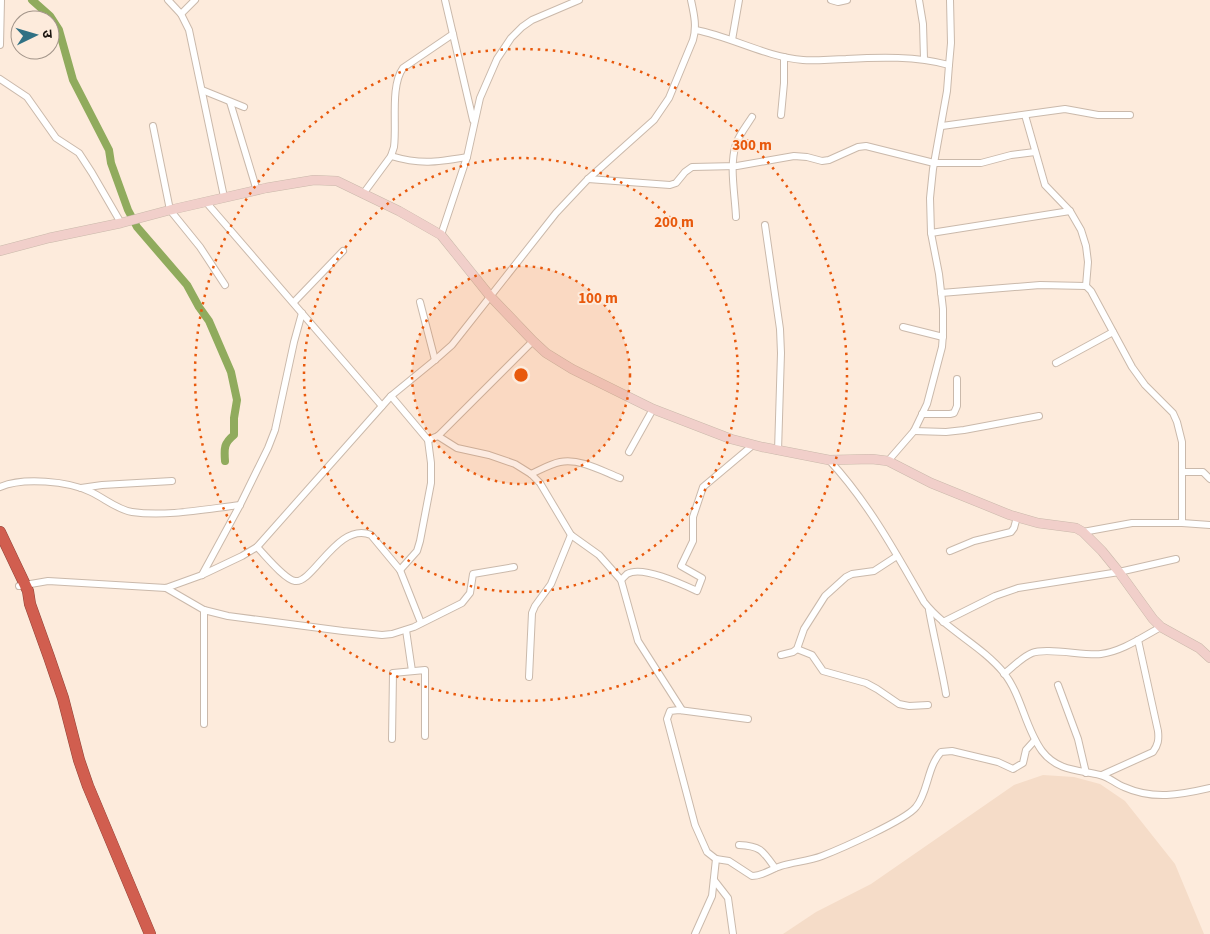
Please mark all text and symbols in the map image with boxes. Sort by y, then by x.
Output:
north arrow [10,10,60,60]
text: उ [37,29,57,40]
text: 300 m [732,135,772,156]
text: 200 m [654,212,694,233]
text: 100 m [578,288,618,309]
centre of rings [512,366,530,384]

